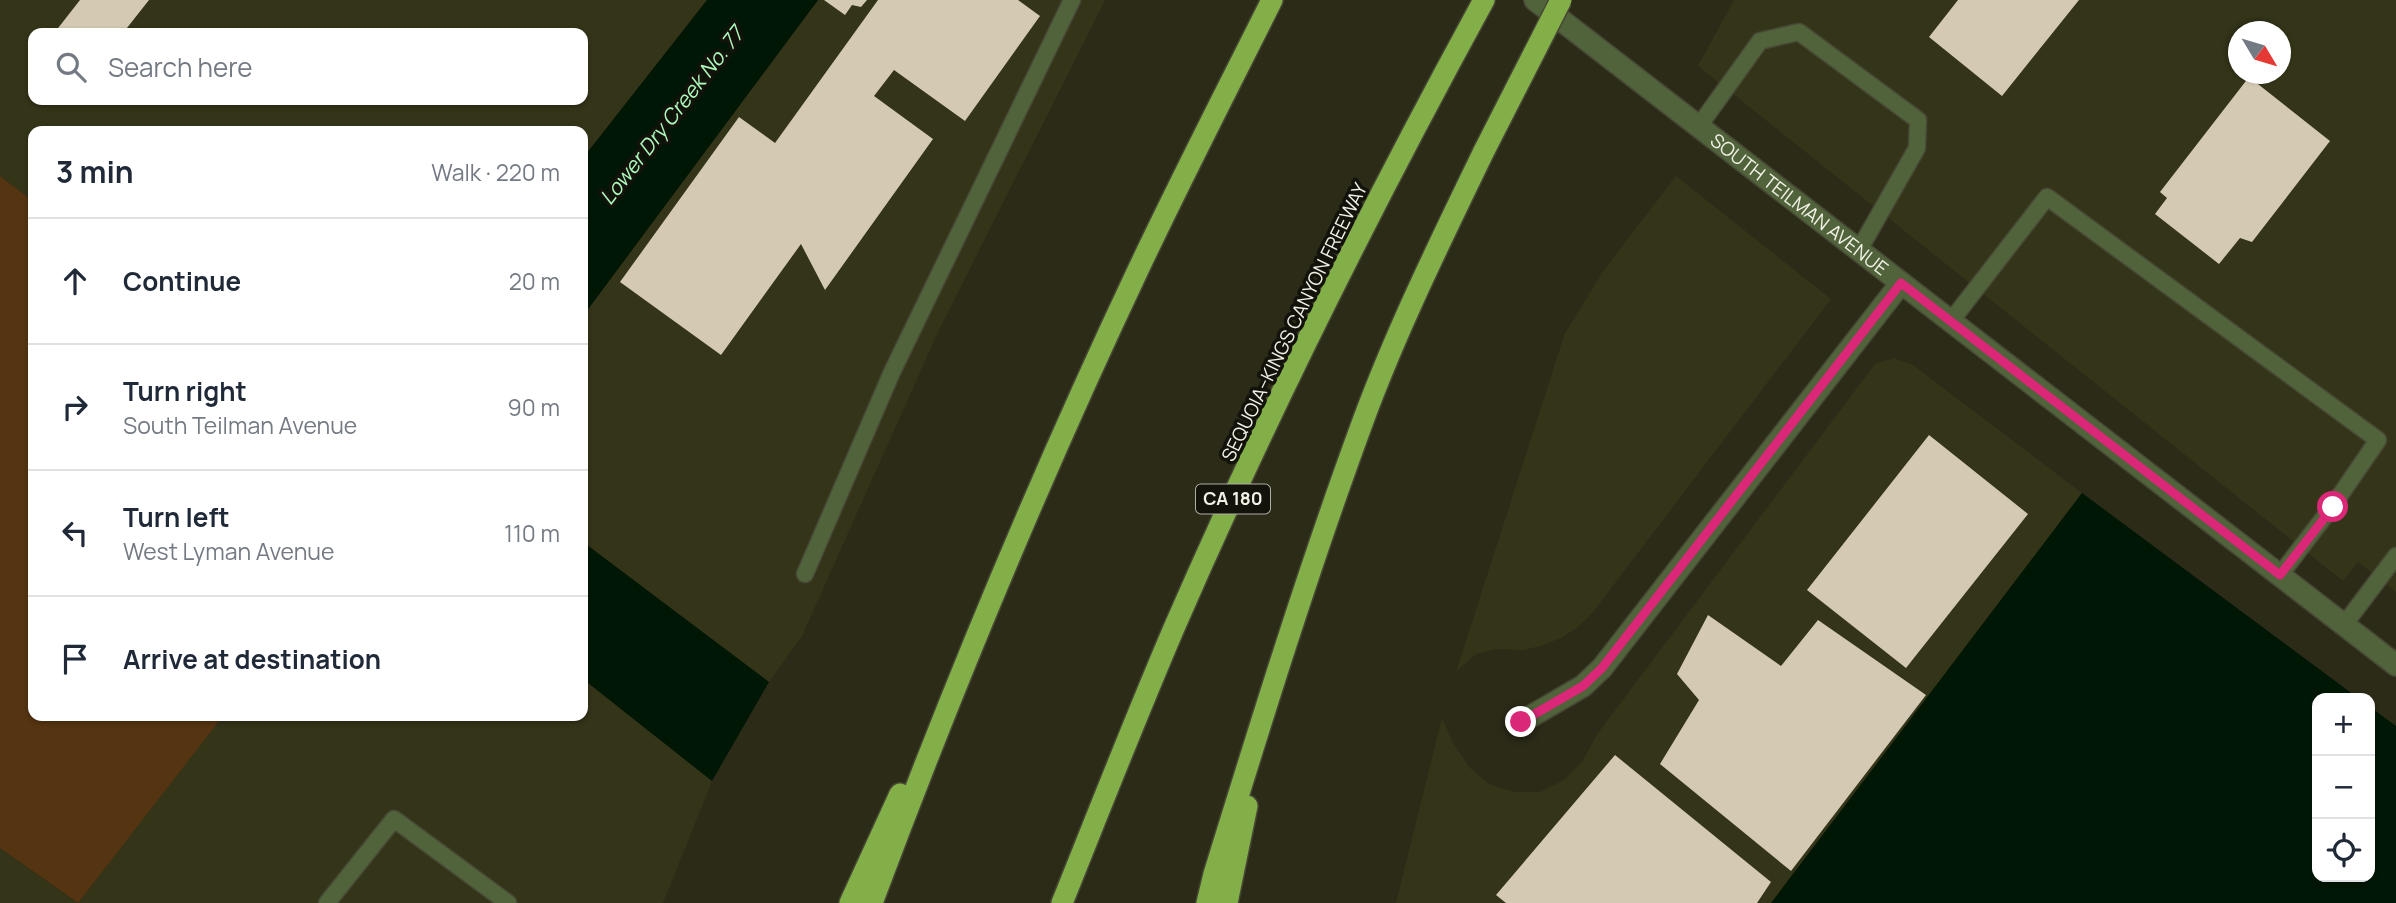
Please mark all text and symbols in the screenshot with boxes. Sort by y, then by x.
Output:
water label: Lower Dry Creek No. 77 [593,18,752,210]
north arrow [2228,21,2291,84]
search box [28,28,588,105]
icon: search [52,48,90,86]
text: Search here [108,49,253,85]
street label: SOUTH TEILMAN AVENUE [1705,127,1894,281]
text: 3 min [56,151,134,192]
text: Walk · 220 m [431,156,560,188]
street label: SEQUOIA–KINGS CANYON FREEWAY [1215,178,1373,466]
icon: ahead [56,262,94,300]
text: Continue [123,263,241,299]
text: 20 m [509,265,560,297]
text: Turn right [123,373,247,409]
icon: right [56,388,94,426]
text: 90 m [508,391,560,423]
text: South Teilman Avenue [123,409,357,441]
road number: CA 180 [1196,485,1270,514]
route start [2317,491,2348,522]
text: Turn left [123,499,230,535]
icon: left [56,514,94,552]
text: 110 m [504,517,560,549]
text: West Lyman Avenue [123,535,334,567]
icon: arrive [56,640,94,678]
text: Arrive at destination [123,641,381,677]
map controls [2312,693,2375,882]
button: + [2312,693,2375,756]
route end [1505,706,1536,737]
button: − [2312,756,2375,819]
button: locate [2312,819,2375,882]

